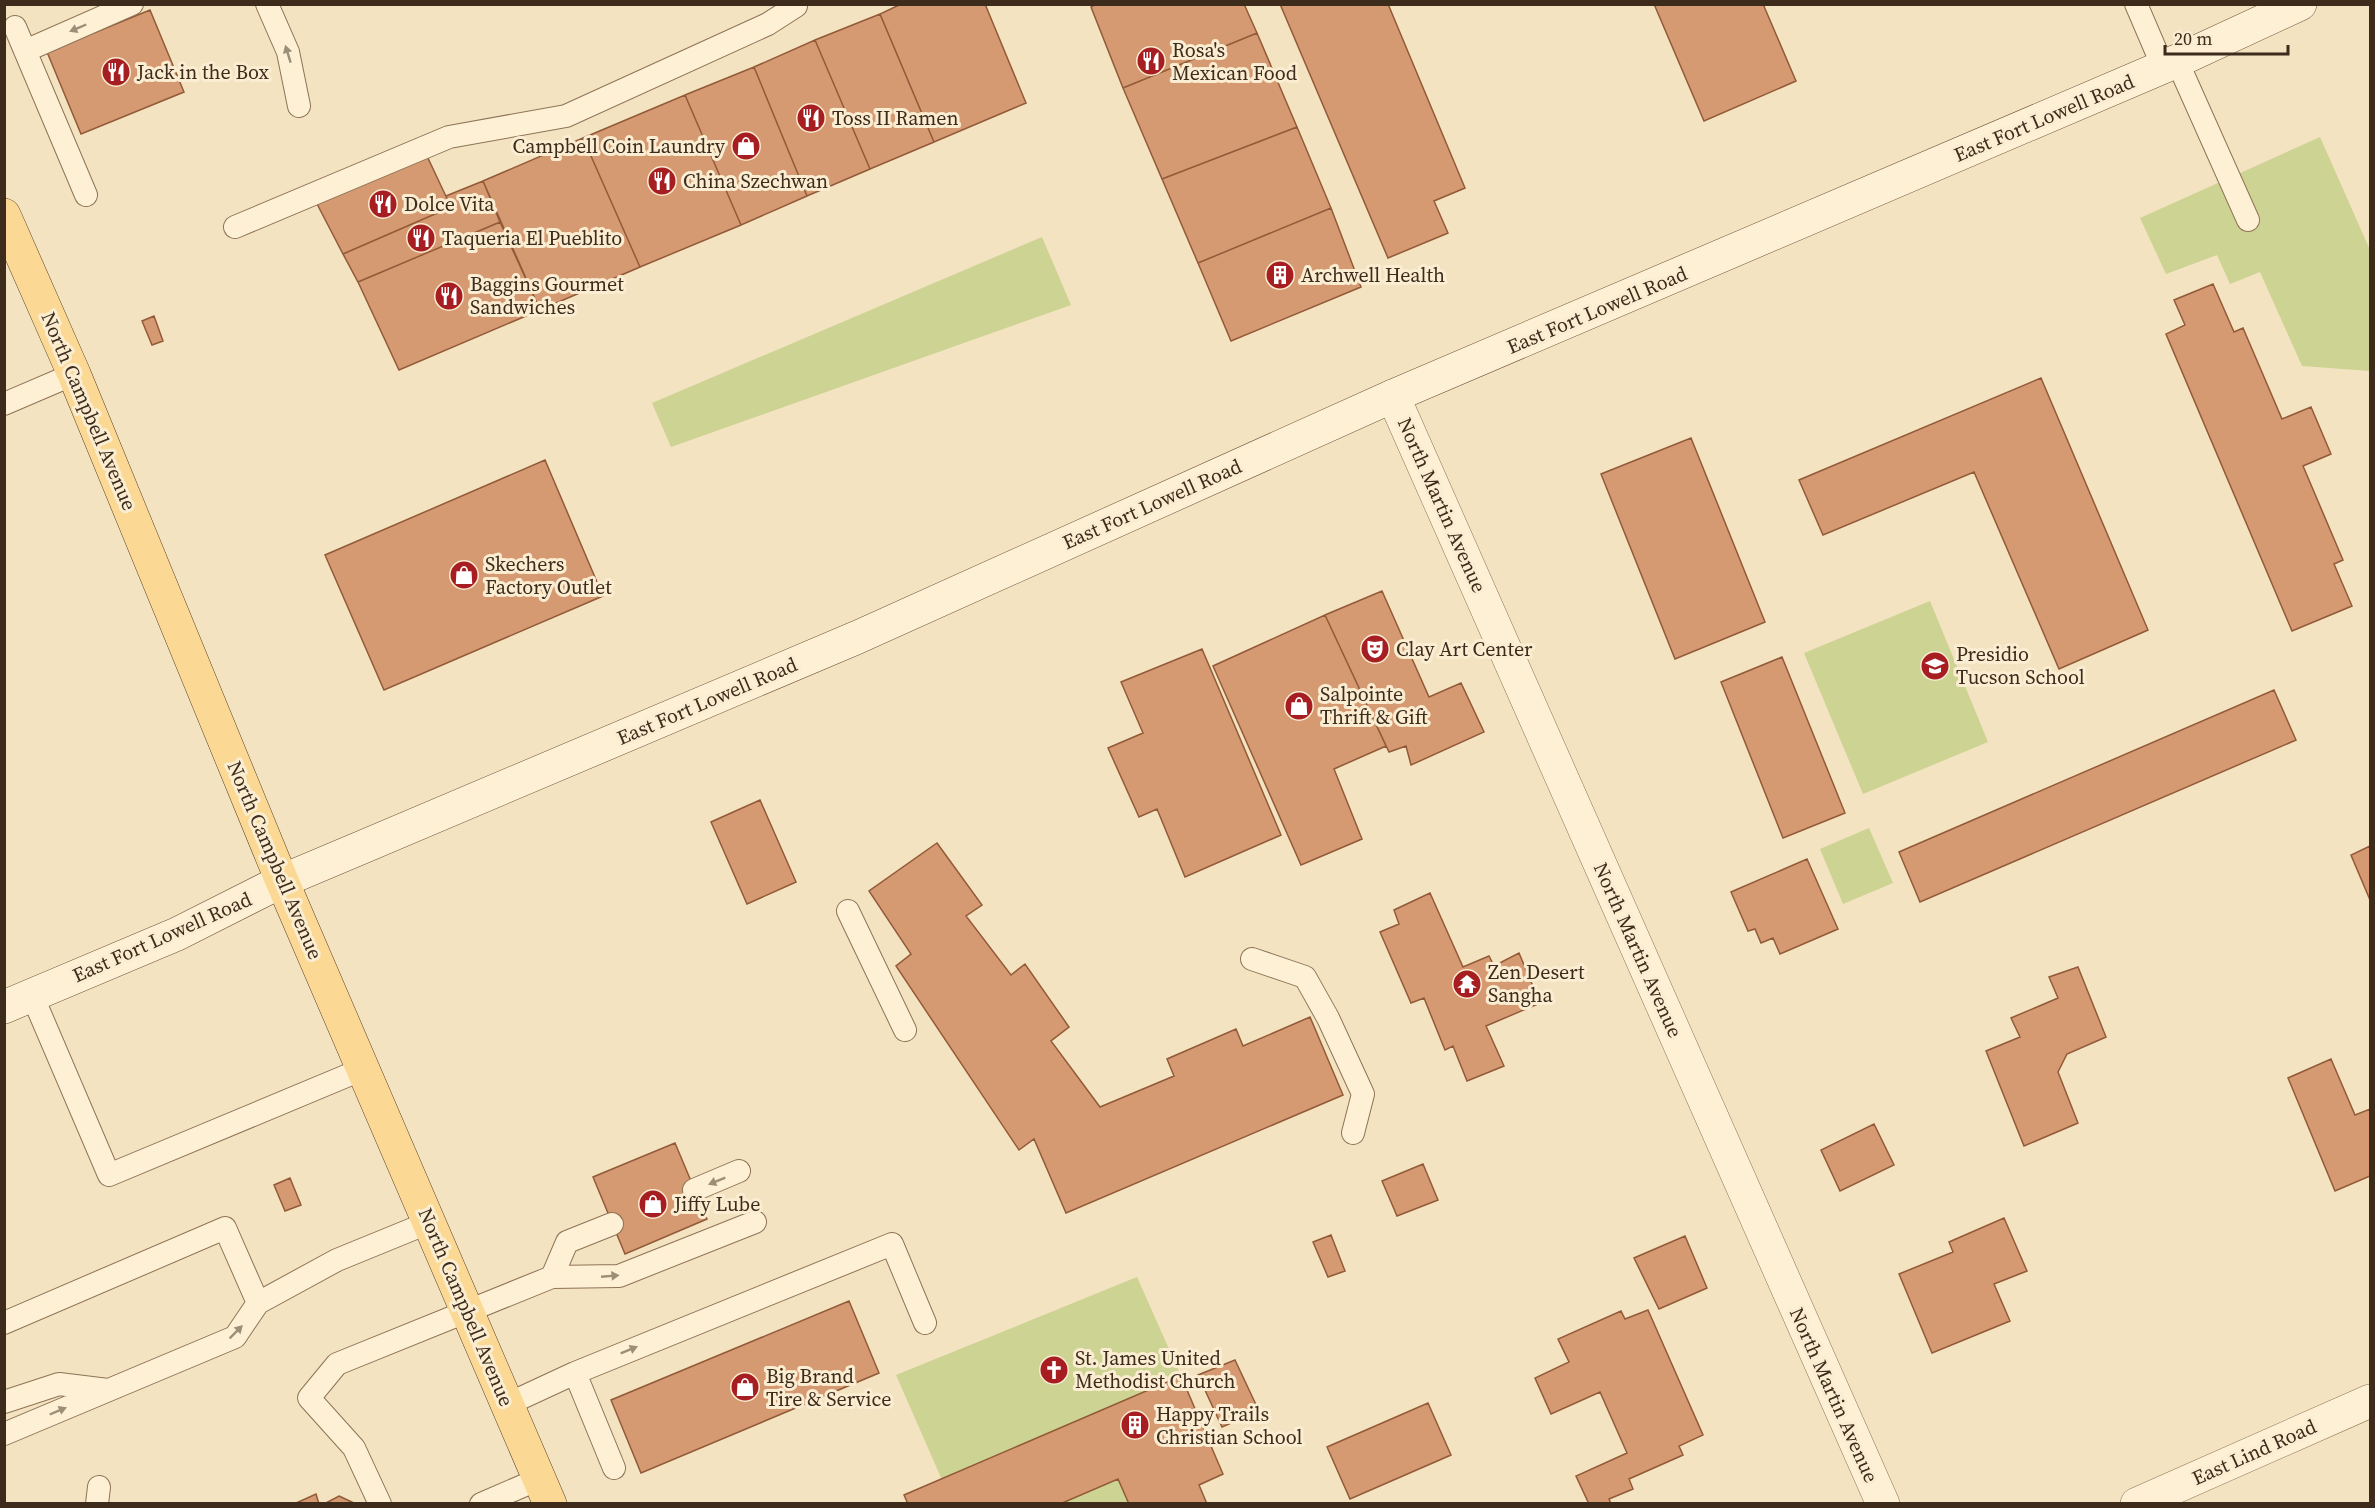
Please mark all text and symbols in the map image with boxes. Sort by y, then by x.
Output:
scale bar [2165,18,2288,56]
one-way arrow [70,23,87,32]
text: 20 m [2174,26,2212,51]
place label: Rosa's Mexican Food [1172,36,1298,87]
one-way arrow [283,45,292,63]
restaurant icon: Rosa's Mexican Food [1135,45,1167,77]
restaurant icon: Jack in the Box [100,56,132,88]
place label: Jack in the Box [136,58,270,86]
street label: East Fort Lowell Road [1949,67,2139,169]
restaurant icon: Toss II Ramen [795,102,827,134]
place label: Toss II Ramen [832,104,959,132]
shop icon: Campbell Coin Laundry [730,130,762,162]
place label: Campbell Coin Laundry [513,132,726,160]
restaurant icon: China Szechwan [646,165,678,197]
place label: China Szechwan [683,167,828,195]
restaurant icon: Dolce Vita [367,188,399,220]
place label: Dolce Vita [404,190,495,218]
restaurant icon: Taqueria El Pueblito [405,222,437,254]
place label: Taqueria El Pueblito [442,224,622,252]
building icon: Archwell Health [1264,259,1296,291]
street label: East Fort Lowell Road [1502,259,1692,361]
place label: Archwell Health [1301,261,1445,289]
place label: Baggins Gourmet Sandwiches [470,270,624,321]
restaurant icon: Baggins Gourmet Sandwiches [433,280,465,312]
street label: North Campbell Avenue [34,307,144,515]
street label: North Martin Avenue [1391,413,1493,597]
street label: East Fort Lowell Road [1058,452,1247,556]
place label: Skechers Factory Outlet [485,550,612,601]
shop icon: Skechers Factory Outlet [448,559,480,591]
theatre icon: Clay Art Center [1359,633,1391,665]
place label: Clay Art Center [1396,635,1533,663]
place label: Presidio Tucson School [1956,640,2085,691]
street label: East Fort Lowell Road [612,650,802,752]
school or university icon: Presidio Tucson School [1919,650,1951,682]
place label: Salpointe Thrift & Gift [1320,680,1428,731]
shop icon: Salpointe Thrift & Gift [1283,690,1315,722]
street label: North Campbell Avenue [220,756,330,964]
street label: North Martin Avenue [1587,858,1689,1042]
street label: East Fort Lowell Road [68,885,257,989]
place label: Zen Desert Sangha [1488,958,1585,1009]
temple icon: Zen Desert Sangha [1451,968,1483,1000]
one-way arrow [708,1177,726,1186]
shop icon: Jiffy Lube [637,1188,669,1220]
place label: Jiffy Lube [673,1190,760,1218]
street label: North Campbell Avenue [411,1203,521,1411]
one-way arrow [601,1271,620,1281]
street label: North Martin Avenue [1783,1303,1885,1487]
one-way arrow [228,1326,242,1340]
place label: St. James United Methodist Church [1075,1344,1236,1395]
one-way arrow [620,1345,638,1354]
church icon: St. James United Methodist Church [1038,1354,1070,1386]
place label: Big Brand Tire & Service [766,1362,891,1413]
shop icon: Big Brand Tire & Service [729,1371,761,1403]
place label: Happy Trails Christian School [1156,1400,1303,1451]
one-way arrow [50,1406,68,1416]
building icon: Happy Trails Christian School [1119,1409,1151,1441]
street label: East Lind Road [2187,1412,2321,1492]

